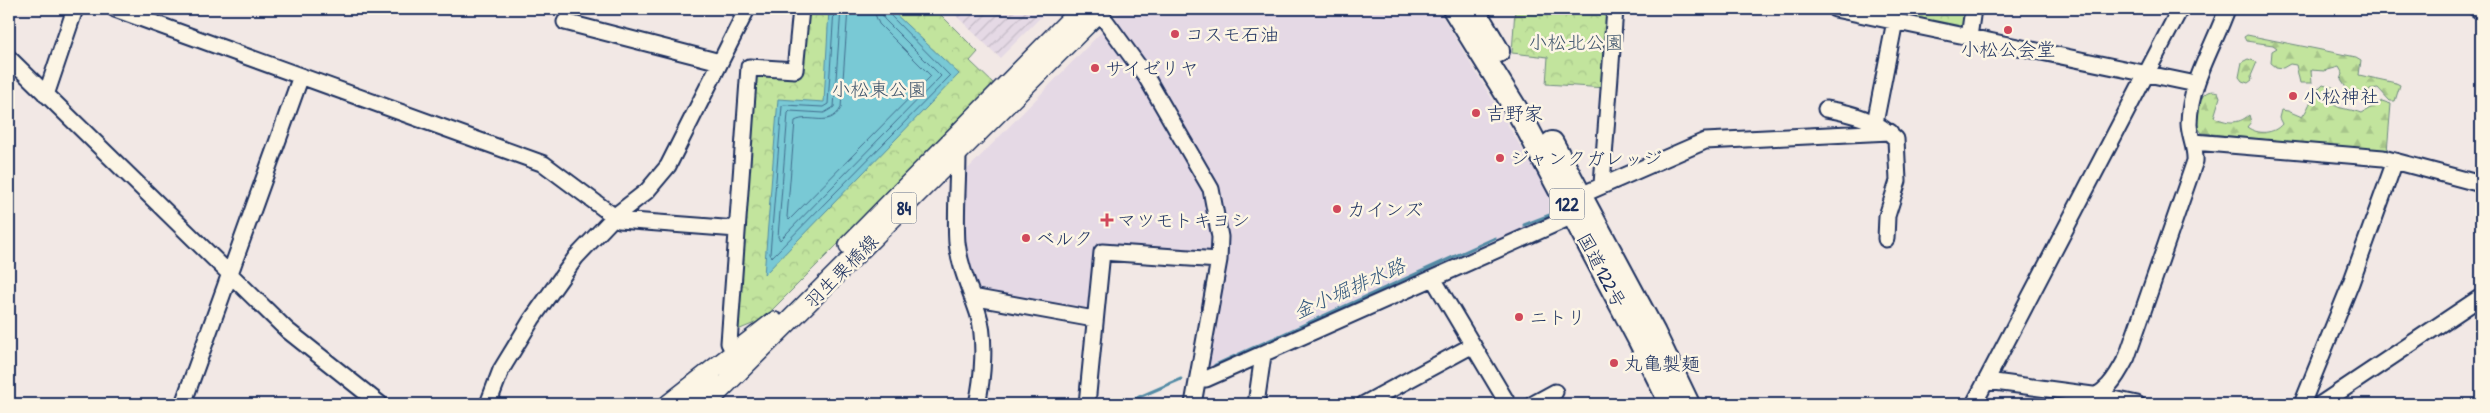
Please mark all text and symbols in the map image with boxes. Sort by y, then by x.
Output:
place label: コスモ石油 [1185,21,1279,47]
marker: 小松公会堂 [2002,24,2014,36]
marker: コスモ石油 [1169,28,1181,40]
park label: 小松北公園 [1528,29,1624,55]
place label: 小松公会堂 [1960,36,2056,62]
place label: サイゼリヤ [1105,55,1199,81]
marker: サイゼリヤ [1089,62,1101,74]
park label: 小松東公園 [831,76,927,102]
place label: 小松神社 [2303,83,2379,109]
marker: 小松神社 [2287,90,2299,102]
place label: 吉野家 [1486,100,1543,126]
marker: 吉野家 [1470,107,1482,119]
place label: ジャンクガレッジ [1510,145,1662,171]
marker: ジャンクガレッジ [1494,152,1506,164]
road number: 122 [1550,188,1584,220]
road number: 84 [892,192,916,224]
place label: カインズ [1347,196,1423,222]
marker: カインズ [1331,203,1343,215]
place label: マツモトキヨシ [1117,207,1250,233]
marker: マツモトキヨシ [1101,214,1113,226]
place label: ベルク [1036,225,1093,251]
street label: 羽生栗橋線 [798,228,884,314]
street label: 国道122号 [1571,228,1633,312]
marker: ベルク [1020,232,1032,244]
water label: 金小堀排水路 [1289,251,1410,325]
place label: ニトリ [1529,304,1586,330]
marker: ニトリ [1513,311,1525,323]
place label: 丸亀製麺 [1624,350,1700,376]
marker: 丸亀製麺 [1608,357,1620,369]

